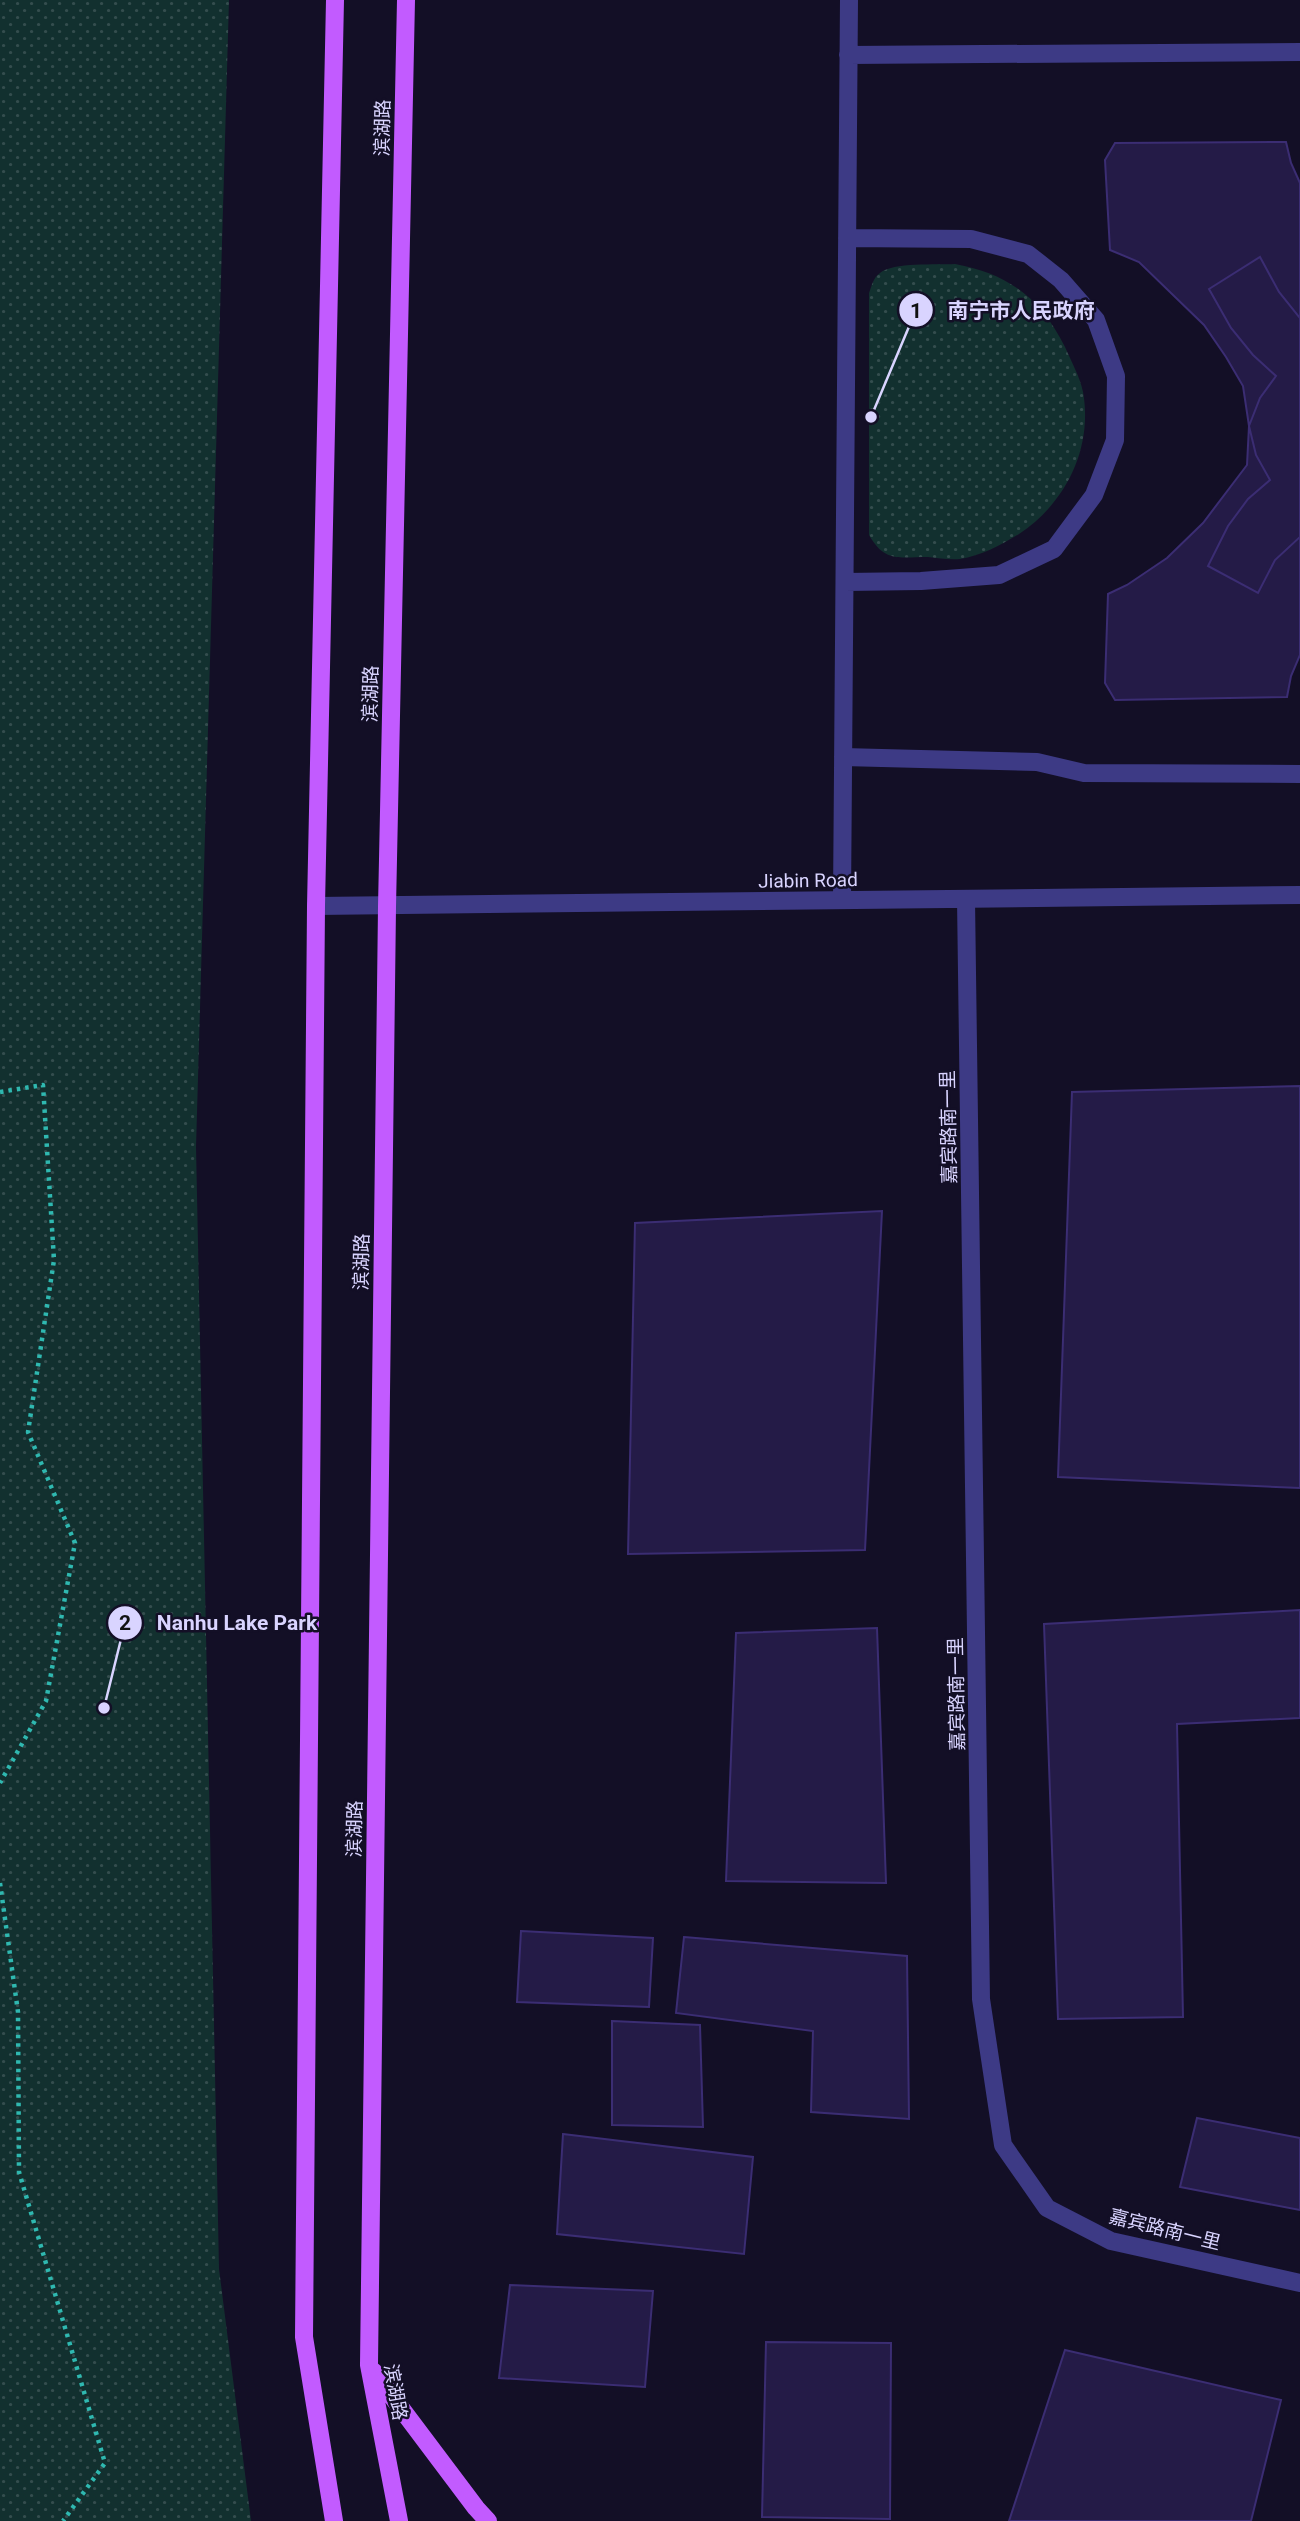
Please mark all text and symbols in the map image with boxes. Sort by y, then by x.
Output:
street label: 滨湖路 [371,99,394,157]
callout: 南宁市人民政府 [899,289,1109,331]
text: 1 [910,299,922,323]
text: 南宁市人民政府 [948,299,1095,323]
street label: 滨湖路 [359,665,382,723]
street label: Jiabin Road [758,868,858,893]
street label: 嘉宾路南一里 [936,1070,961,1184]
street label: 滨湖路 [350,1233,373,1291]
callout: Nanhu Lake Park [108,1602,331,1644]
text: 2 [119,1611,131,1635]
text: Nanhu Lake Park [157,1611,318,1635]
street label: 嘉宾路南一里 [944,1637,969,1751]
street label: 滨湖路 [343,1800,366,1858]
street label: 嘉宾路南一里 [1107,2205,1223,2254]
street label: 滨湖路 [379,2362,412,2422]

